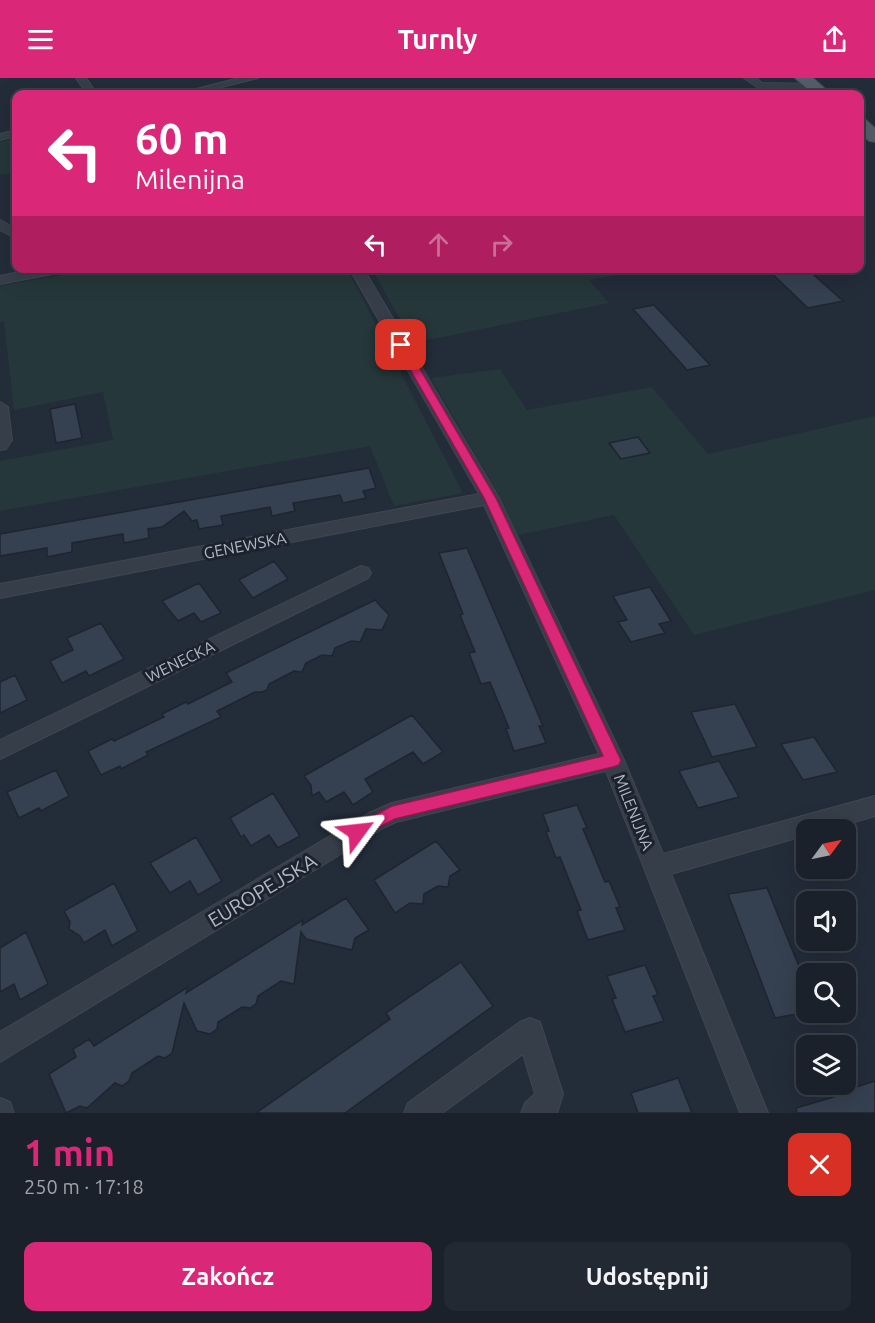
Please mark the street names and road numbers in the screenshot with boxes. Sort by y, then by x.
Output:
street label: GENEWSKA [202,528,288,562]
street label: WENECKA [143,636,218,685]
street label: MILENIJNA [611,771,658,853]
street label: EUROPEJSKA [204,849,320,931]

